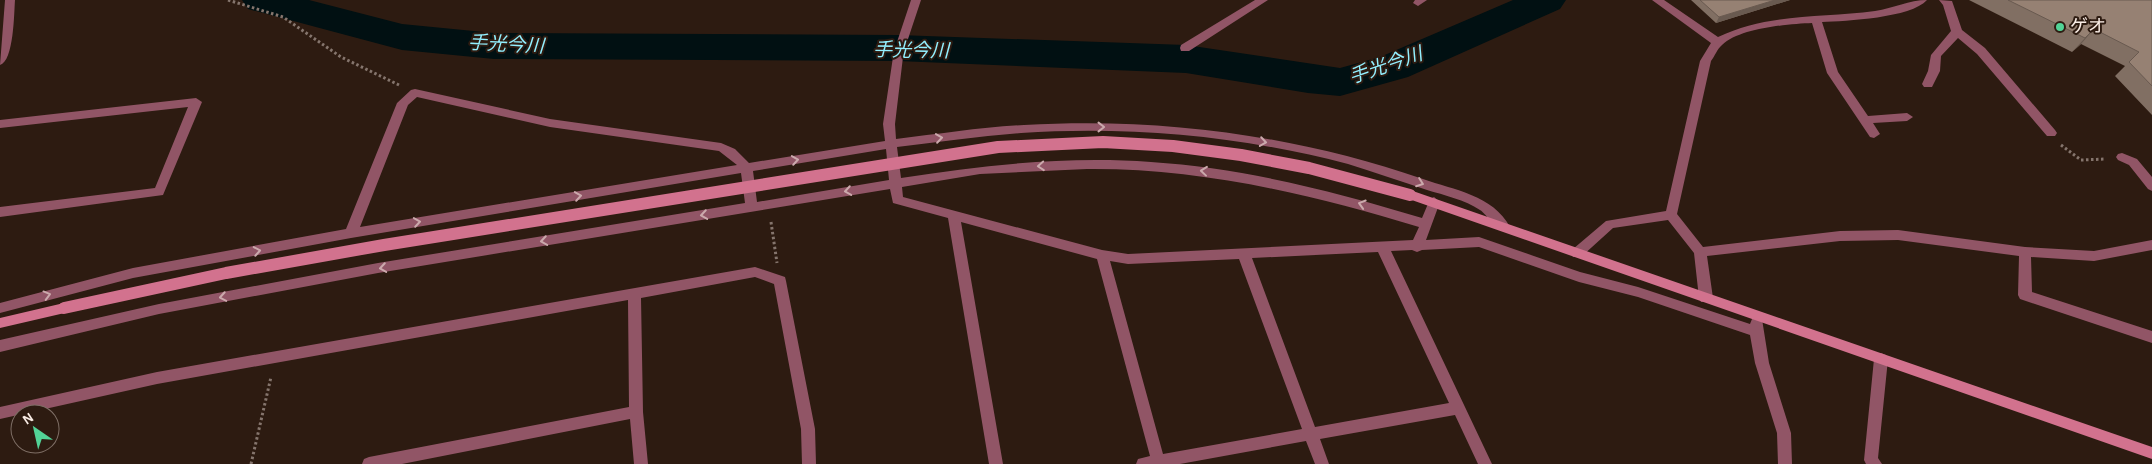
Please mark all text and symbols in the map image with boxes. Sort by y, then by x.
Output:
place label: ゲオ [2070,17,2106,36]
marker: ゲオ [2054,21,2066,33]
water label: 手光今川 [468,32,547,57]
water label: 手光今川 [873,39,951,61]
water label: 手光今川 [1346,42,1427,87]
one-way arrow [1098,122,1105,132]
one-way arrow [936,133,944,144]
one-way arrow [1259,136,1267,147]
one-way arrow [791,155,799,166]
one-way arrow [1037,160,1045,171]
one-way arrow [1199,166,1207,177]
one-way arrow [1415,177,1423,187]
one-way arrow [844,186,852,196]
one-way arrow [573,191,582,201]
one-way arrow [1359,200,1367,210]
one-way arrow [700,210,708,220]
one-way arrow [413,218,422,228]
one-way arrow [539,236,548,246]
one-way arrow [253,246,262,256]
one-way arrow [379,262,388,272]
one-way arrow [43,291,51,301]
one-way arrow [219,291,228,301]
north arrow [10,404,60,454]
text: N [20,411,36,428]

